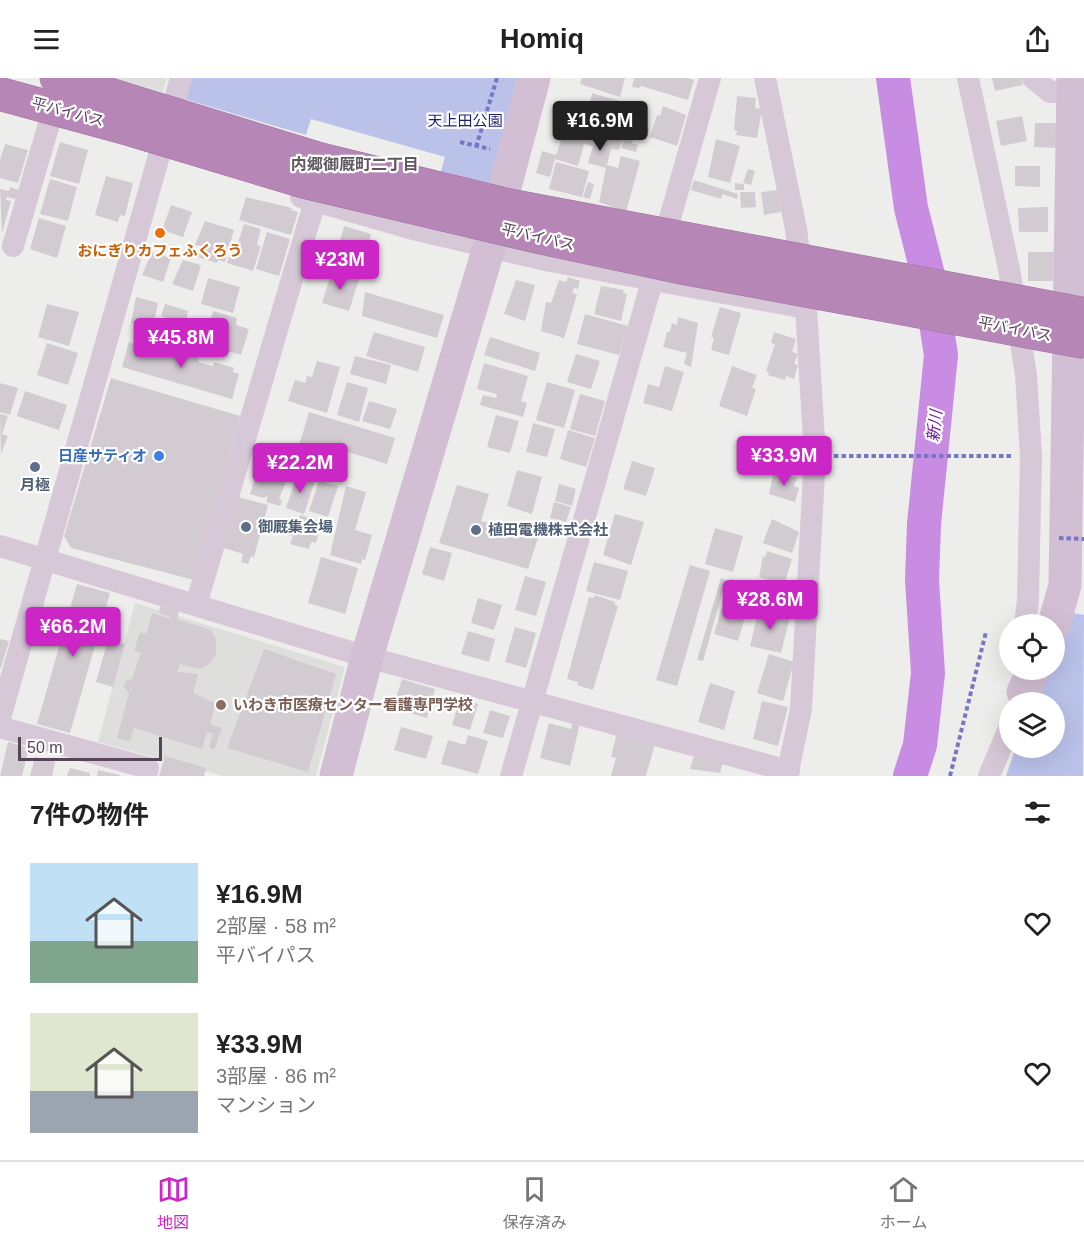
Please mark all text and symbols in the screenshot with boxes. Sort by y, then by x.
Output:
icon: menu [30,23,63,56]
icon: share [1021,23,1054,56]
text: Homiq [500,24,584,54]
street label: 平バイパス [30,94,106,129]
pin: ¥16.9M [551,101,649,152]
text: ¥16.9M [567,109,633,131]
park label: 天上田公園 [427,112,503,129]
district label: 内郷御厩町二丁目 [291,156,419,173]
street label: 平バイパス [500,220,576,253]
marker: おにぎりカフェふくろう [153,226,167,240]
pin: ¥23M [304,240,376,291]
place label: おにぎりカフェふくろう [77,242,243,259]
text: ¥23M [315,248,365,270]
street label: 平バイパス [977,313,1053,344]
pin: ¥45.8M [132,318,230,369]
text: ¥45.8M [148,326,214,348]
water label: 新川 [924,407,945,443]
pin: ¥33.9M [735,436,833,487]
pin: ¥22.2M [251,443,349,494]
text: ¥33.9M [751,444,817,466]
place label: 日産サティオ [58,447,147,464]
marker: 日産サティオ [152,449,166,463]
text: ¥22.2M [267,451,333,473]
marker: 月極 [28,460,42,474]
place label: 月極 [20,476,50,493]
place label: 御厩集会場 [258,518,333,535]
marker: 御厩集会場 [239,520,253,534]
place label: 植田電機株式会社 [488,521,608,538]
marker: 植田電機株式会社 [469,523,483,537]
pin: ¥28.6M [721,580,819,631]
text: ¥28.6M [737,588,803,610]
pin: ¥66.2M [24,607,122,658]
map controls [999,614,1065,758]
button: locate [999,614,1065,680]
text: ¥66.2M [40,615,106,637]
button: layers [999,692,1065,758]
place label: いわき市医療センター看護専門学校 [233,696,473,713]
marker: いわき市医療センター看護専門学校 [214,698,228,712]
scale bar [18,734,162,762]
text: 50 m [27,739,63,756]
icon: filters [1021,796,1054,829]
text: 7件の物件 [30,800,148,830]
text: ¥16.9M [216,879,303,909]
icon: home [78,887,150,959]
icon: heart [1021,907,1054,940]
text: 2部屋 · 58 m² [216,915,336,937]
text: 平バイパス [216,944,316,966]
text: ¥33.9M [216,1029,303,1059]
icon: home [78,1037,150,1109]
icon: heart [1021,1057,1054,1090]
text: 3部屋 · 86 m² [216,1065,336,1087]
text: マンション [216,1094,316,1116]
tab: 地図 [157,1173,190,1233]
tab: 保存済み [503,1173,567,1233]
tab: ホーム [880,1173,927,1233]

